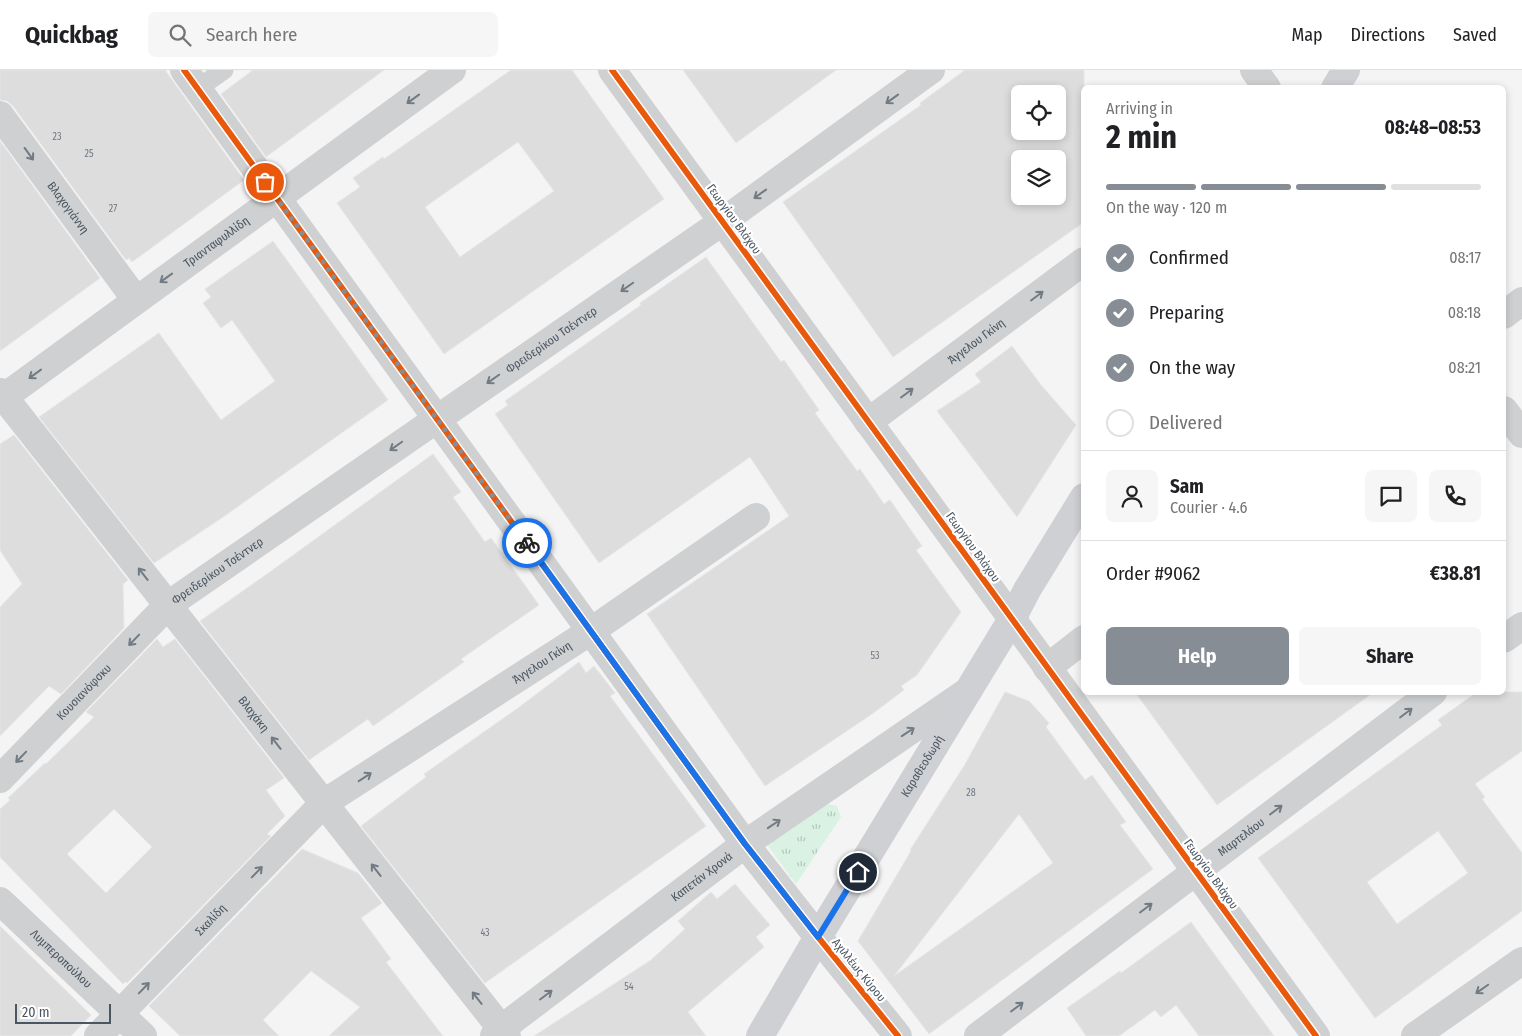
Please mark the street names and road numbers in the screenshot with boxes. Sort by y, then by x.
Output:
street label: Βλαχογιάννη [44,179,92,236]
street label: Γεωργίου Βλάχου [704,181,764,257]
street label: Τριανταφυλλίδη [181,213,252,270]
street label: Φρειδερίκου Τσέντνερ [503,304,600,376]
street label: Άγγελου Γκίνη [945,316,1008,367]
street label: Γεωργίου Βλάχου [943,509,1003,585]
street label: Φρειδερίκου Τσέντνερ [169,534,266,607]
street label: Άγγελου Γκίνη [510,638,574,687]
street label: Κουσιανόφσκυ [54,661,114,723]
street label: Βλαχάκη [235,694,272,735]
street label: Καραθεοδωρή [898,733,946,800]
street label: Μαρτελάου [1215,815,1267,859]
street label: Γεωργίου Βλάχου [1181,836,1241,912]
street label: Καπετάν Χρονά [668,849,735,904]
street label: Σκαλίδη [192,901,229,938]
street label: Λυμπεροπούλου [27,926,95,991]
street label: Αχιλλέως Κύρου [829,936,889,1004]

